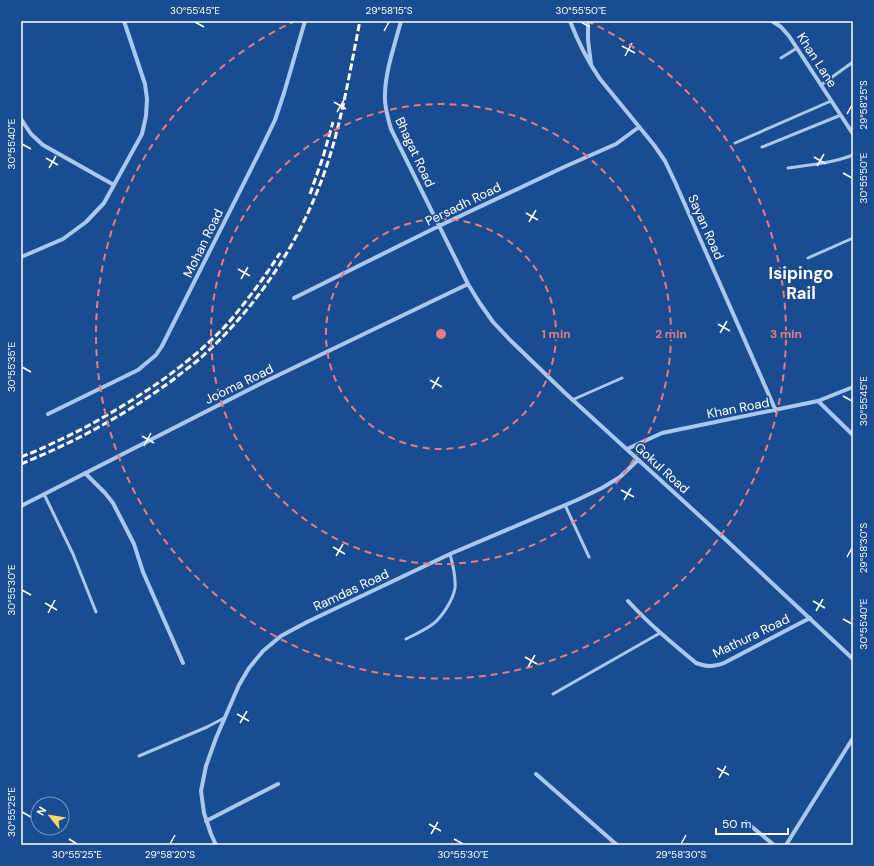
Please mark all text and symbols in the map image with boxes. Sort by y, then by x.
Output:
text: 30°55'45"E [170,4,220,17]
text: 29°58'15"S [366,4,413,17]
text: 30°55'50"E [556,4,607,17]
street label: Khan Lane [793,29,841,91]
text: 29°58'25"S [857,80,870,130]
street label: Bhagat Road [391,114,439,190]
text: 30°55'40"E [5,118,18,169]
text: 30°55'50"E [857,152,870,204]
street label: Persadh Road [422,178,504,230]
street label: Sayan Road [684,192,728,262]
street label: Mohan Road [179,206,227,280]
district label: Isipingo Rail [769,262,833,304]
text: 1 min [541,326,571,342]
text: 2 min [655,326,687,342]
text: 3 min [770,326,802,342]
centre of rings [434,327,448,341]
text: 30°55'35"E [5,342,18,392]
street label: Jooma Road [202,360,276,408]
text: 30°55'45"E [857,376,870,426]
street label: Khan Road [705,394,771,422]
street label: Gokul Road [631,439,693,497]
text: 29°58'30"S [857,523,870,573]
text: 30°55'30"E [5,564,18,616]
street label: Ramdas Road [310,565,392,615]
text: 30°55'40"E [857,598,870,649]
street label: Mathura Road [710,610,792,662]
text: 30°55'25"E [5,787,18,837]
north arrow [30,796,70,836]
text: N [33,804,49,818]
scale bar [716,810,788,836]
text: 50 m [722,816,751,832]
text: 30°55'25"E [52,848,102,861]
text: 29°58'20"S [145,848,195,861]
text: 30°55'30"E [437,848,489,861]
text: 29°58'30"S [656,848,706,861]

